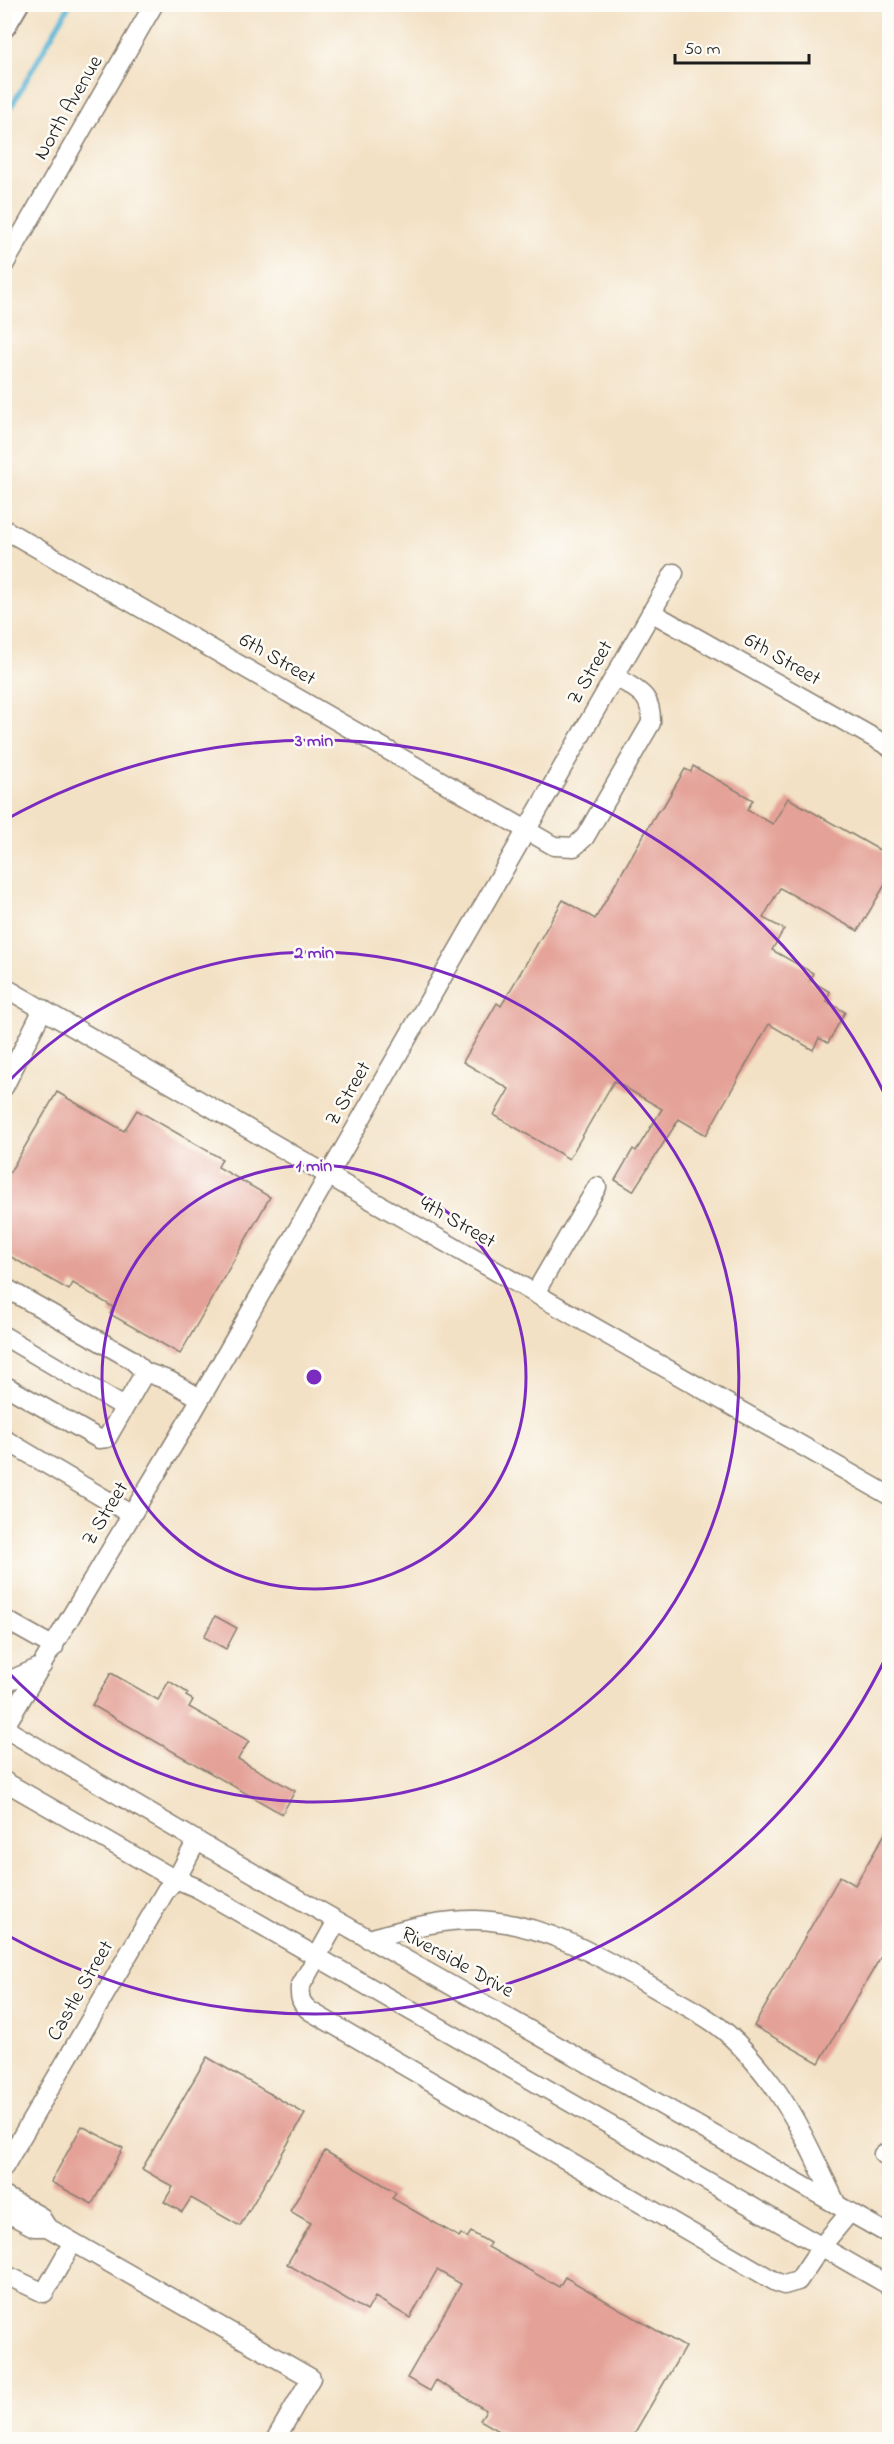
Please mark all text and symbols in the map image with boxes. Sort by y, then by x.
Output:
scale bar [675,27,808,65]
text: 50 m [684,37,721,63]
street label: North Avenue [27,49,111,166]
street label: 6th Street [233,626,321,694]
street label: 6th Street [738,626,826,694]
street label: Z Street [560,635,622,711]
text: 3 min [294,729,333,755]
text: 2 min [293,941,334,967]
street label: Z Street [318,1056,380,1132]
text: 1 min [296,1154,332,1180]
street label: 4th Street [413,1189,501,1257]
centre of rings [304,1367,324,1387]
street label: Z Street [75,1476,137,1552]
street label: Riverside Drive [395,1920,519,2007]
street label: Castle Street [40,1935,122,2047]

